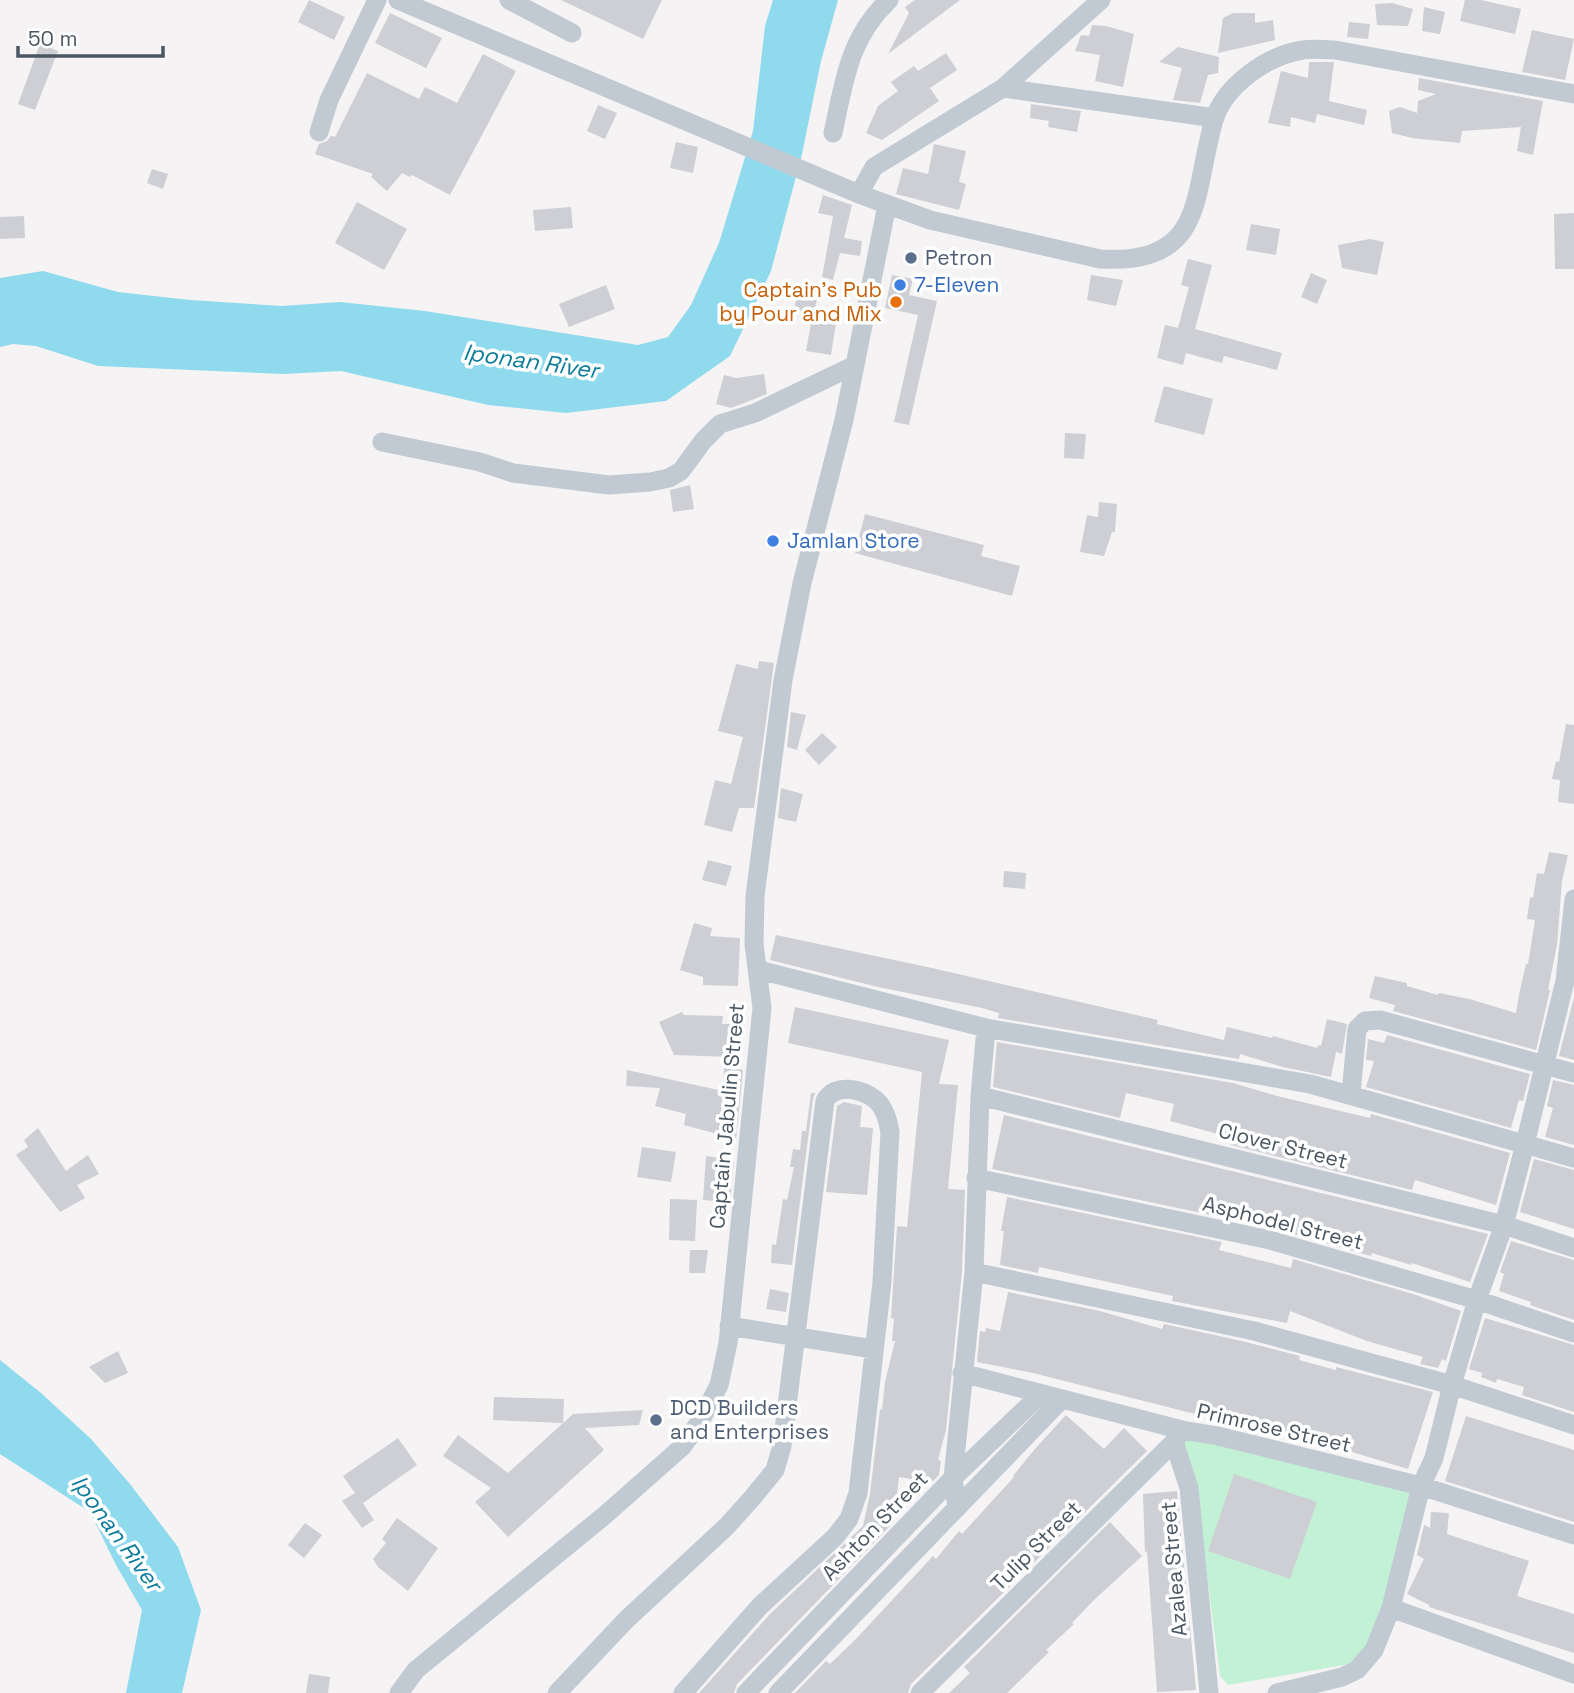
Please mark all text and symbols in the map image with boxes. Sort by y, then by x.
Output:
scale bar [18,14,163,58]
text: 50 m [28,25,78,52]
place label: Petron [925,244,992,271]
marker: Petron [903,250,919,266]
place label: 7-Eleven [914,271,999,298]
place label: Captain's Pub by Pour and Mix [719,276,882,327]
marker: 7-Eleven [892,277,908,293]
marker: Captain's Pub by Pour and Mix [888,294,904,310]
water label: Iponan River [461,337,603,386]
place label: Jamlan Store [787,527,920,554]
marker: Jamlan Store [765,533,781,549]
street label: Captain Jabulin Street [703,1002,750,1230]
street label: Clover Street [1216,1116,1350,1175]
street label: Asphodel Street [1200,1190,1366,1255]
place label: DCD Builders and Enterprises [670,1394,829,1445]
street label: Primrose Street [1194,1397,1354,1458]
marker: DCD Builders and Enterprises [648,1412,664,1428]
street label: Ashton Street [816,1465,934,1586]
water label: Iponan River [65,1469,171,1599]
street label: Tulip Street [985,1495,1087,1597]
street label: Azalea Street [1154,1500,1193,1638]

